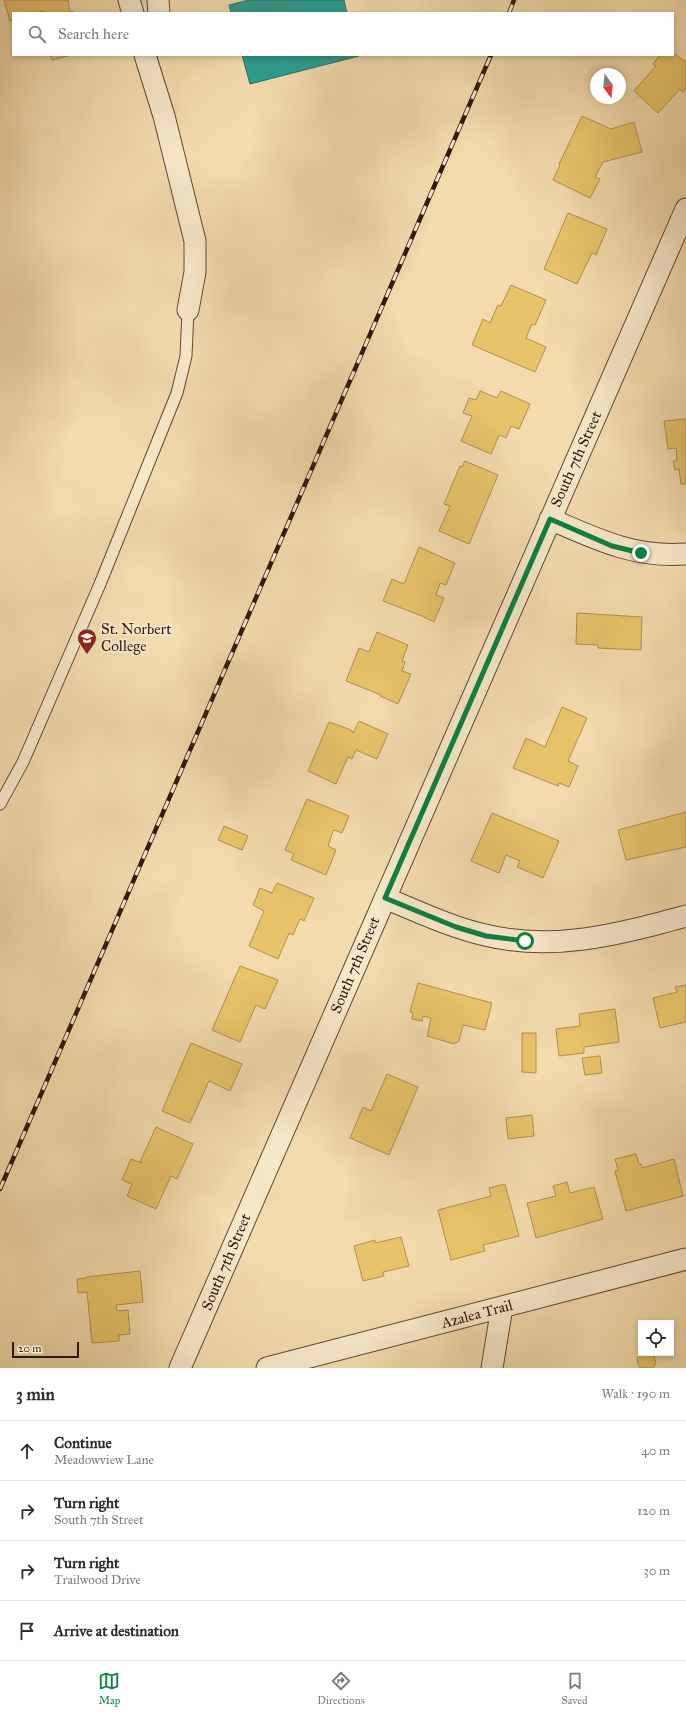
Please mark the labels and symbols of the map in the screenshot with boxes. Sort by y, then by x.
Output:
north arrow [590,68,626,104]
street label: South 7th Street [547,408,606,510]
route end [632,544,650,562]
place label: St. Norbert College [101,620,172,655]
school or university icon: St. Norbert College [76,627,98,655]
street label: South 7th Street [327,913,384,1016]
route start [516,932,534,950]
street label: South 7th Street [198,1210,255,1313]
street label: Azalea Trail [438,1296,516,1332]
scale bar [12,1340,79,1359]

